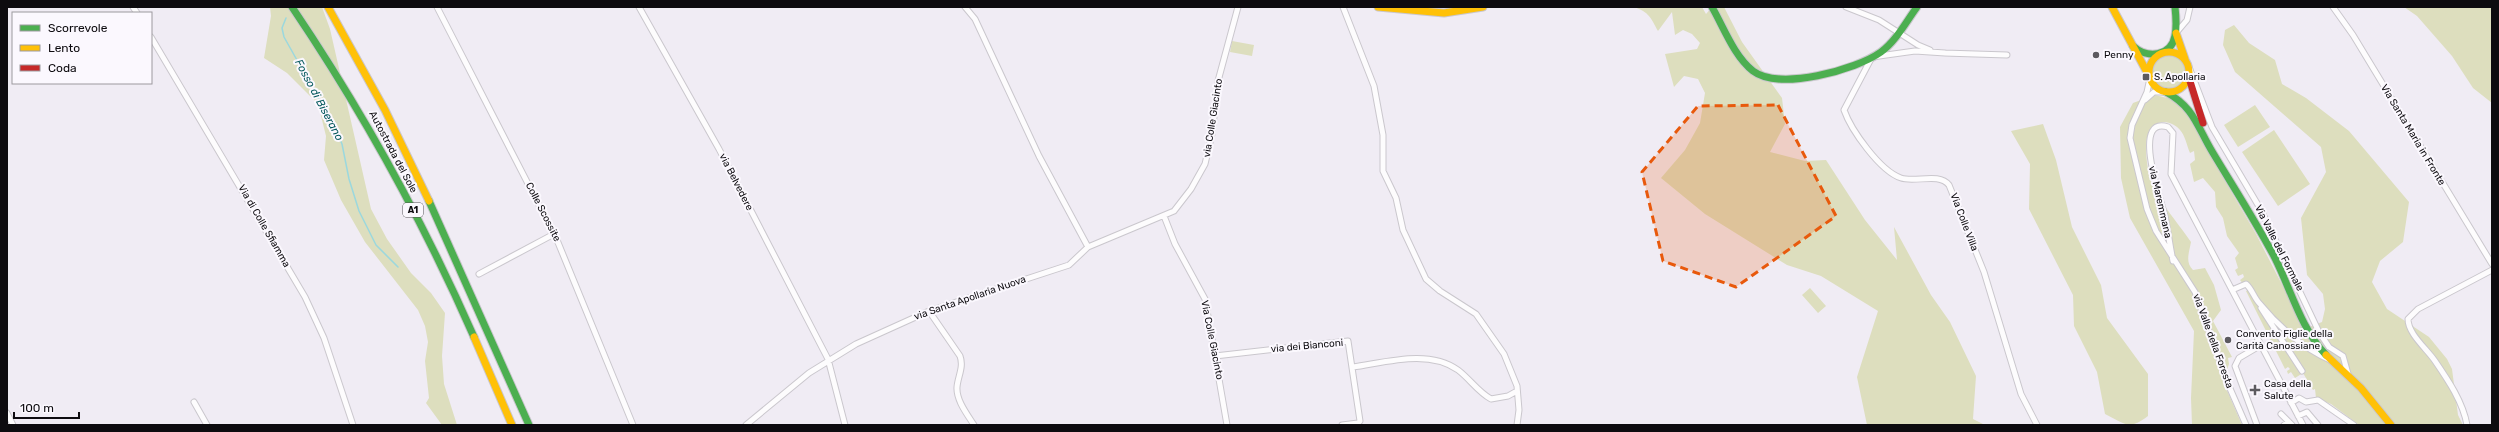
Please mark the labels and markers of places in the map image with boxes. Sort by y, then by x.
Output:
place label: Penny [2104,49,2134,61]
marker: Penny [2091,50,2101,60]
place label: S. Apollaria [2154,71,2205,83]
marker: S. Apollaria [2141,72,2151,82]
place label: Convento Figlie della Carità Canossiane [2236,328,2332,352]
marker: Convento Figlie della Carità Canossiane [2223,335,2233,345]
place label: Casa della Salute [2264,378,2311,402]
marker: Casa della Salute [2249,384,2261,396]

